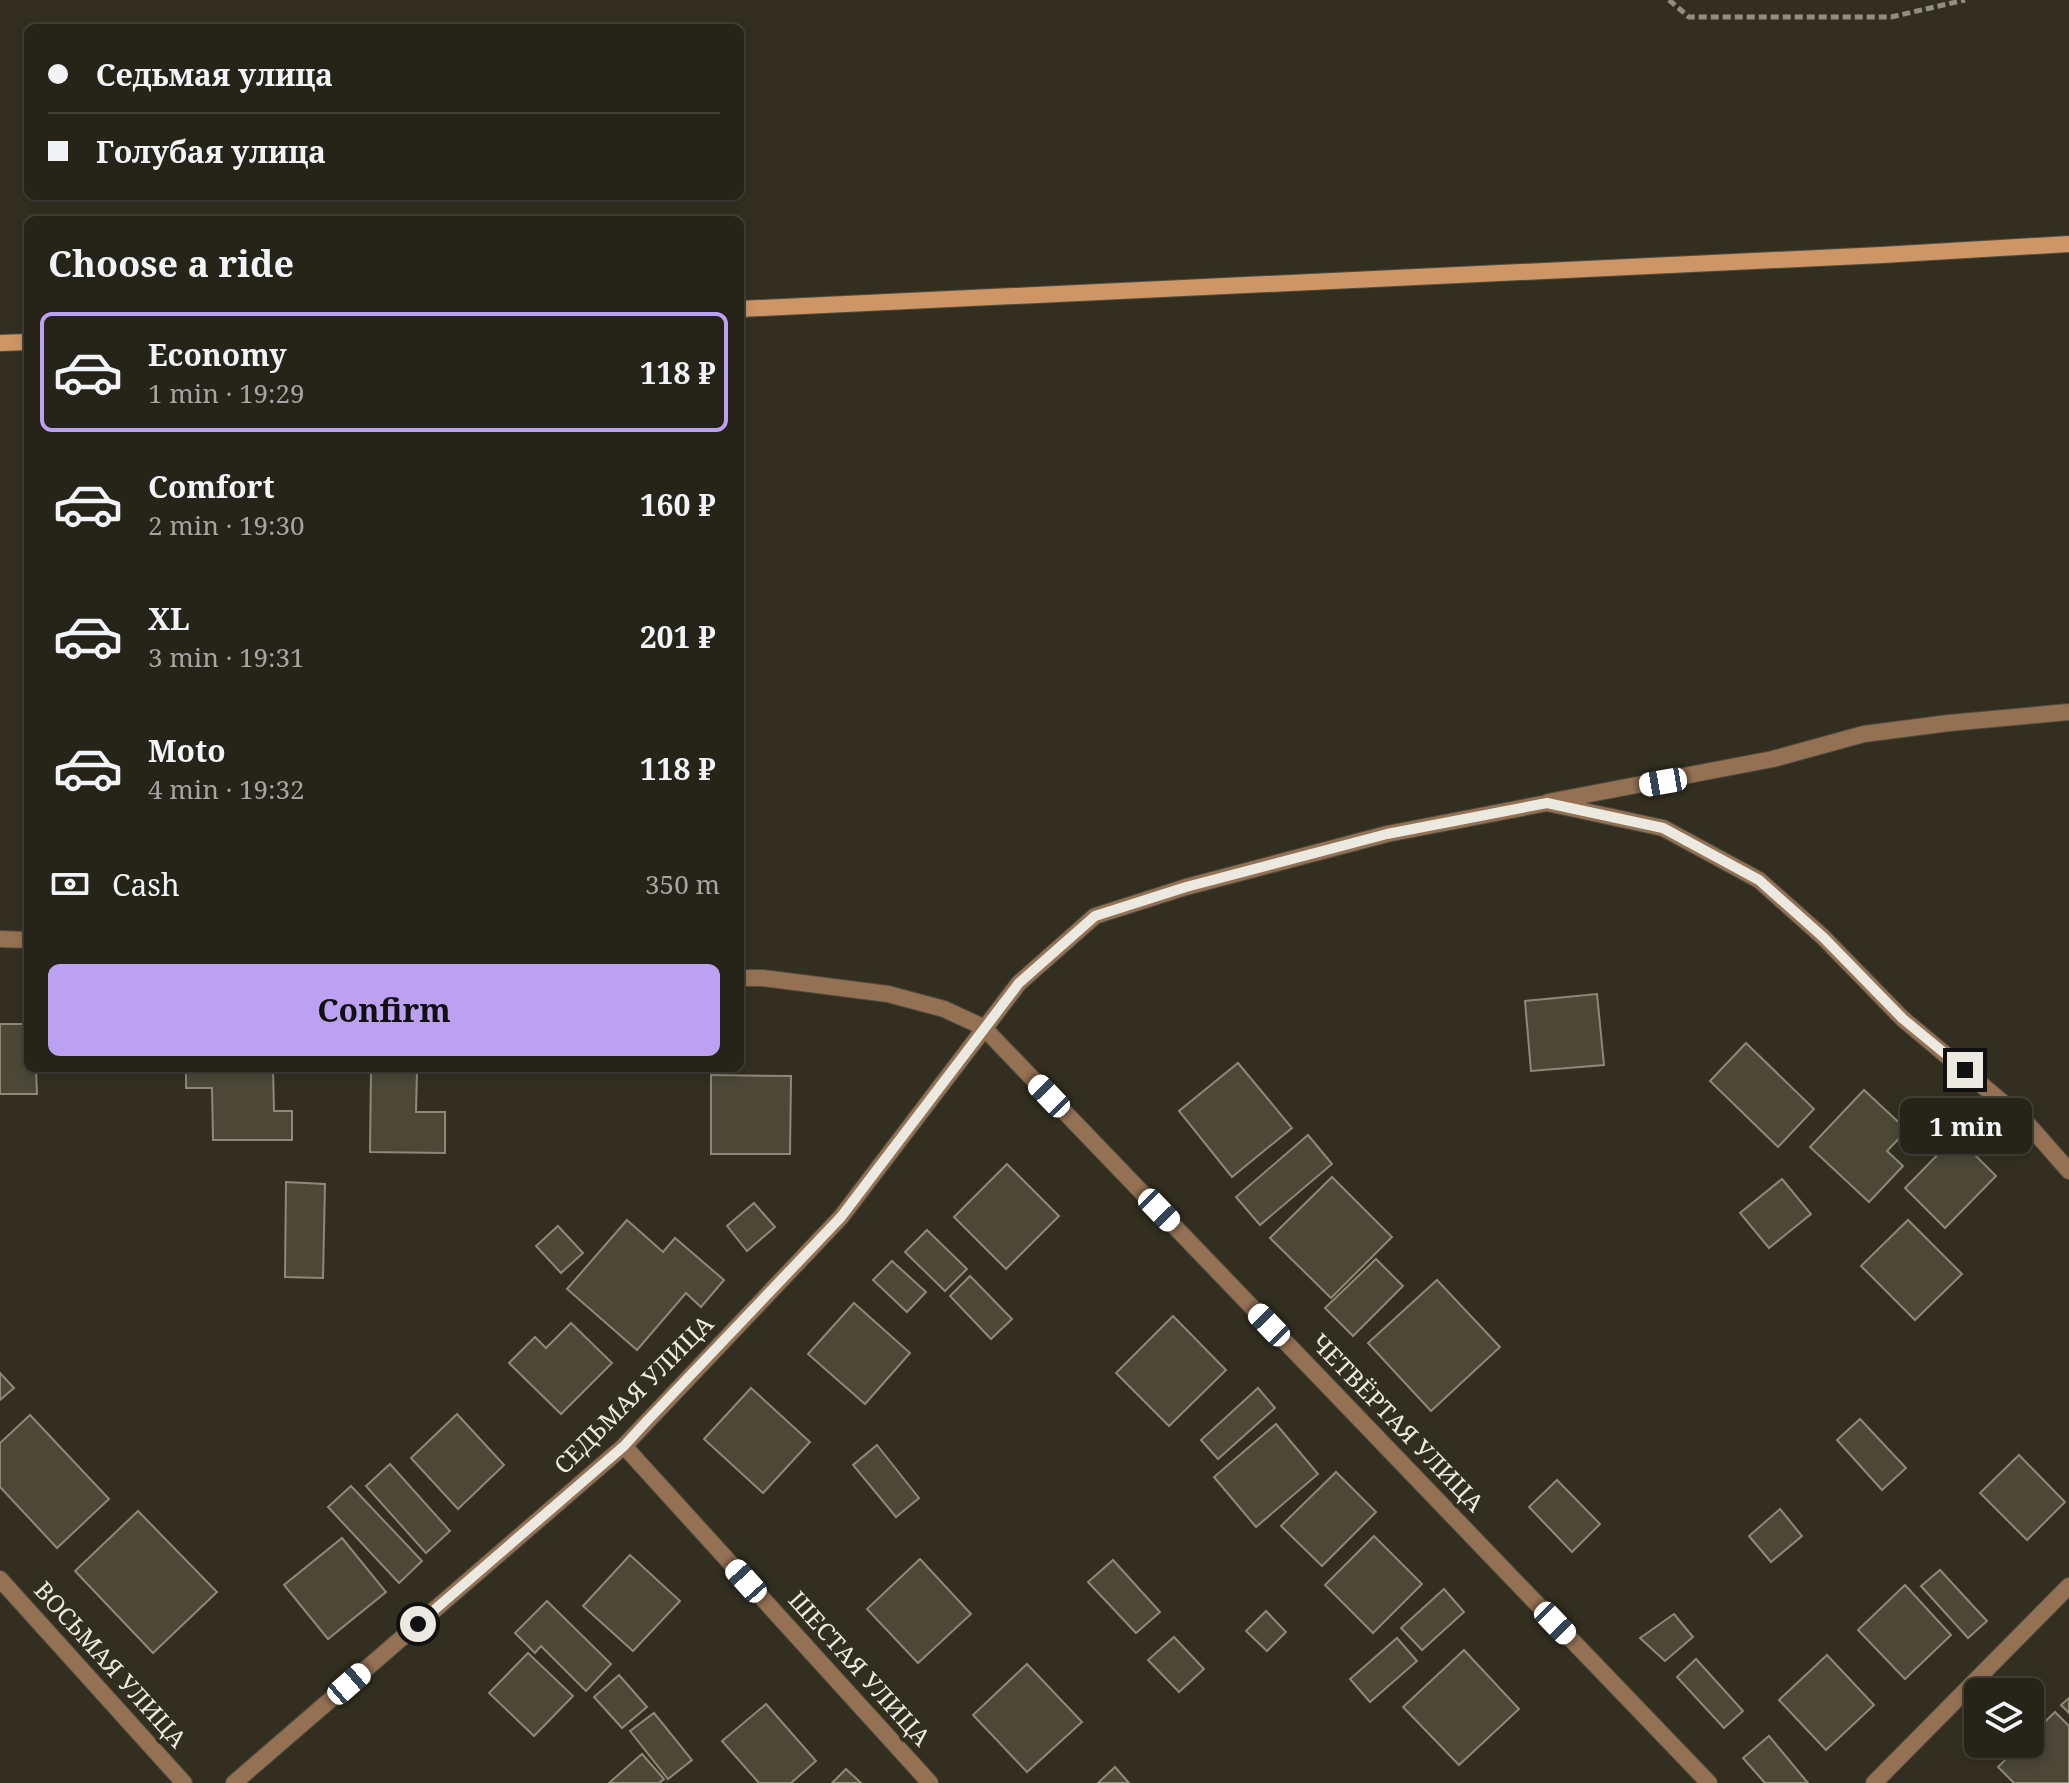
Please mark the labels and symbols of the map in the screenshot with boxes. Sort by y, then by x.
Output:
car [1637,766,1689,798]
route end [1947,1052,1983,1088]
car [1024,1070,1074,1122]
callout: 1 min [1899,1098,2031,1154]
car [1134,1184,1184,1236]
car [1244,1299,1294,1351]
street label: СЕДЬМАЯ УЛИЦА [546,1307,720,1481]
street label: ЧЕТВЁРТАЯ УЛИЦА [1304,1326,1492,1518]
car [721,1555,771,1607]
street label: ВОСЬМАЯ УЛИЦА [27,1574,195,1754]
street label: ШЕСТАЯ УЛИЦА [782,1583,939,1753]
car [1530,1597,1580,1649]
route start [400,1606,436,1642]
car [323,1659,375,1709]

